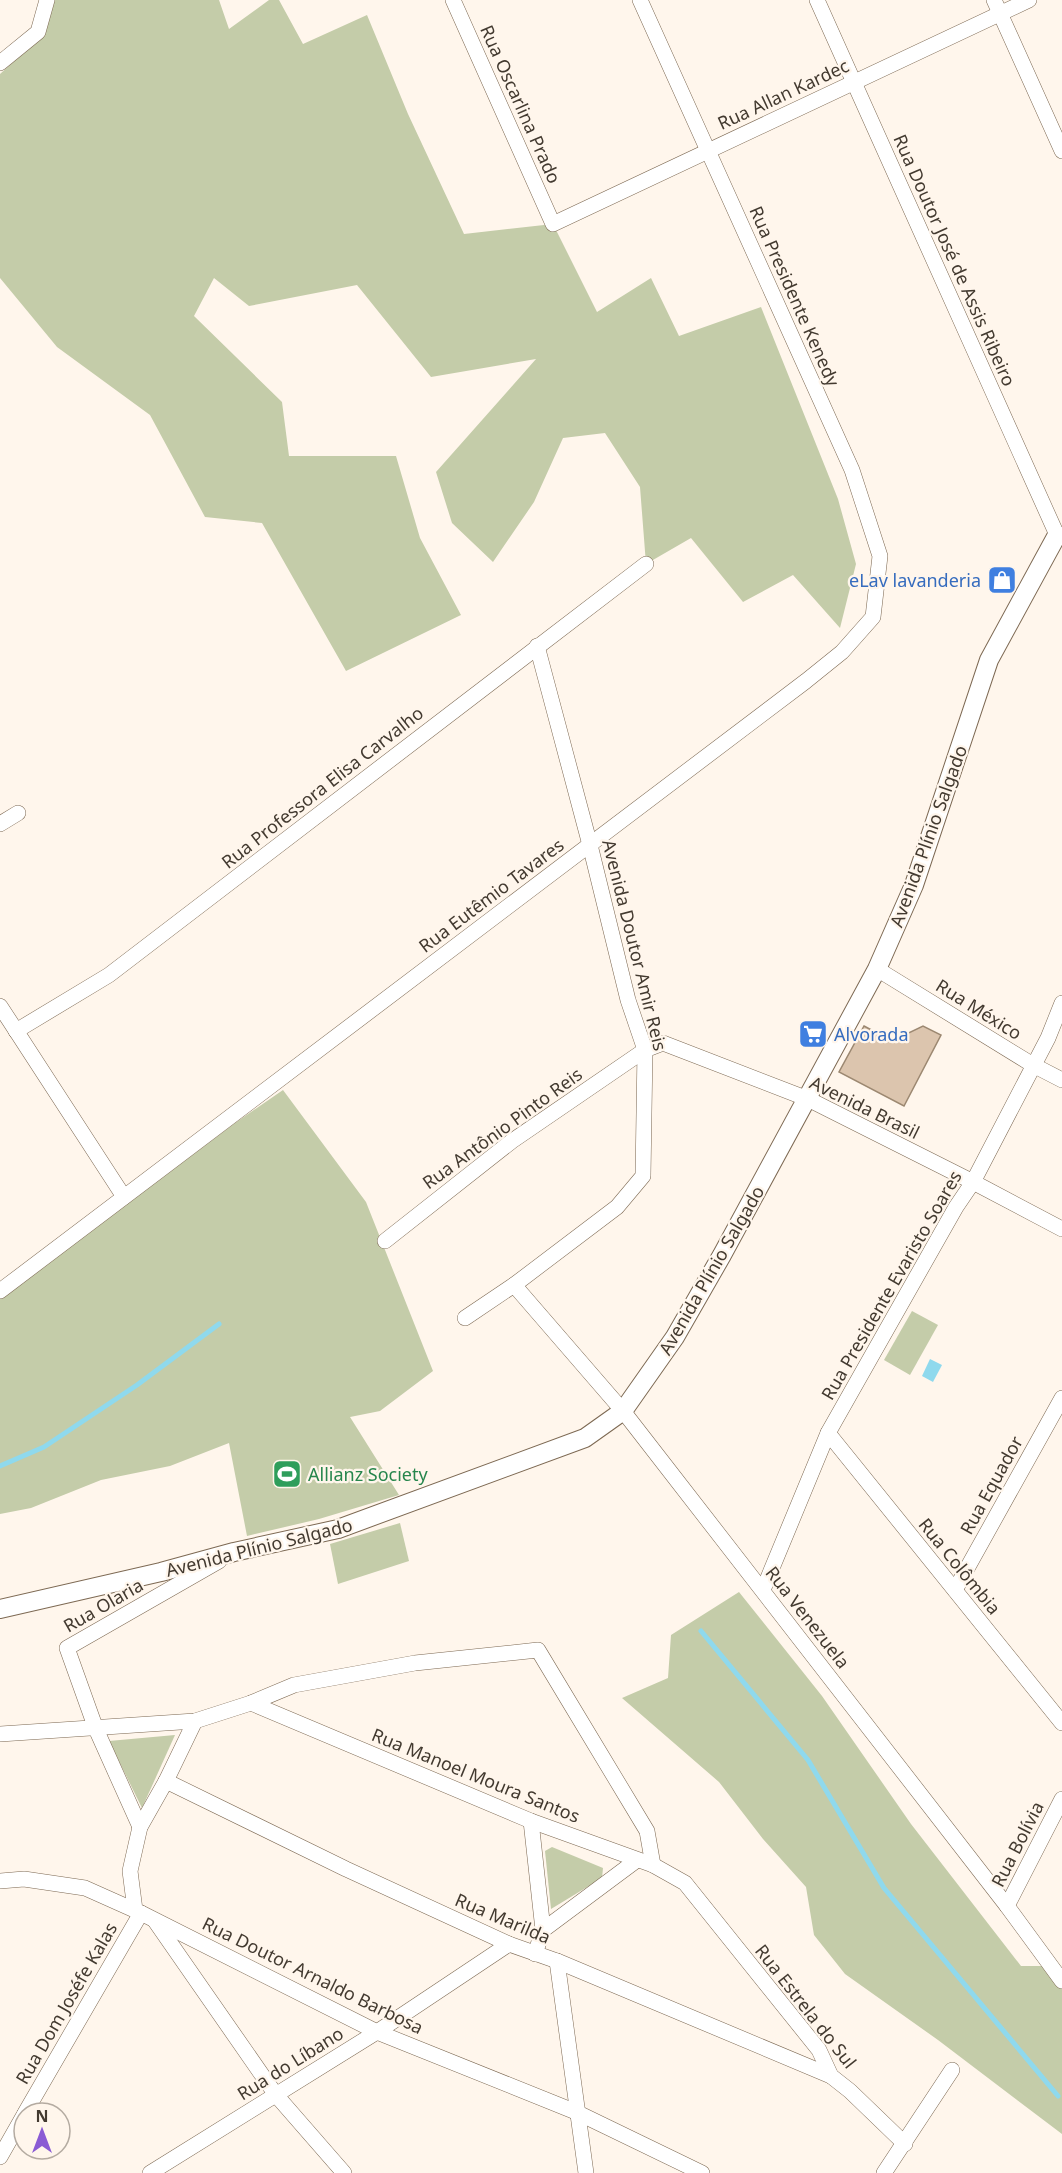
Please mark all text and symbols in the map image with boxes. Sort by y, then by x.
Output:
street label: Rua Oscarlina Prado [475,21,567,187]
street label: Rua Allan Kardec [714,53,853,135]
street label: Rua Doutor José de Assis Ribeiro [888,130,1022,390]
street label: Rua Presidente Kenedy [744,202,846,391]
shop icon: eLav lavanderia [986,564,1018,596]
place label: eLav lavanderia [849,568,981,592]
street label: Rua Professora Elisa Carvalho [216,701,428,873]
street label: Avenida Plínio Salgado [884,742,972,930]
street label: Rua Eutêmio Tavares [414,833,568,957]
street label: Avenida Doutor Amir Reis [597,837,673,1053]
street label: Rua México [932,973,1026,1045]
supermarket icon: Alvorada [797,1018,829,1050]
place label: Alvorada [834,1022,909,1046]
street label: Rua Antônio Pinto Reis [417,1062,587,1194]
street label: Avenida Brasil [806,1070,924,1144]
street label: Rua Presidente Evaristo Soares [815,1166,967,1404]
street label: Avenida Plínio Salgado [653,1181,769,1359]
street label: Rua Equador [954,1431,1028,1538]
sports icon: Allianz Society [271,1458,303,1490]
place label: Allianz Society [308,1462,429,1486]
street label: Avenida Plínio Salgado [163,1512,355,1582]
street label: Rua Colômbia [914,1513,1006,1619]
street label: Rua Venezuela [761,1561,855,1673]
street label: Rua Olaria [59,1573,147,1637]
street label: Rua Manoel Moura Santos [368,1722,584,1828]
street label: Rua Bolívia [985,1797,1049,1891]
street label: Rua Marilda [452,1887,554,1949]
street label: Rua Doutor Arnaldo Barbosa [198,1911,428,2039]
street label: Rua Dom Joséfe Kalas [10,1918,122,2088]
street label: Rua Estrela do Sul [750,1939,862,2073]
street label: Rua do Líbano [232,2021,348,2105]
north arrow [12,2101,72,2161]
text: N [35,2105,49,2127]

